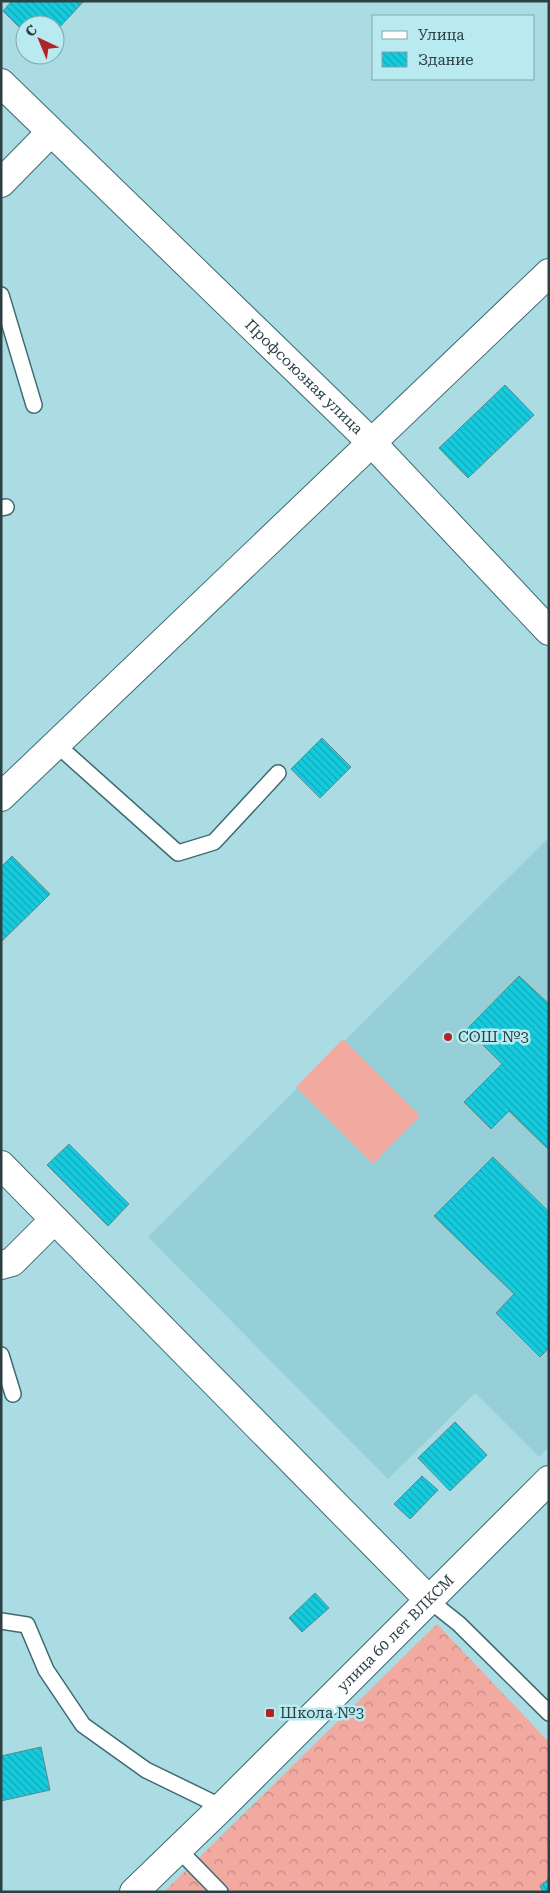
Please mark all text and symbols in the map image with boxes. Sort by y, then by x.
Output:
north arrow [15,15,65,65]
legend [372,15,535,80]
text: С [22,21,40,40]
text: Улица [418,26,464,44]
text: Здание [418,51,474,69]
street label: Профсоюзная улица [241,316,367,438]
place label: СОШ №3 [458,1028,529,1046]
marker: СОШ №3 [442,1031,454,1043]
street label: улица 60 лет ВЛКСМ [334,1571,458,1695]
place label: Школа №3 [280,1704,364,1722]
marker: Школа №3 [264,1707,276,1719]

